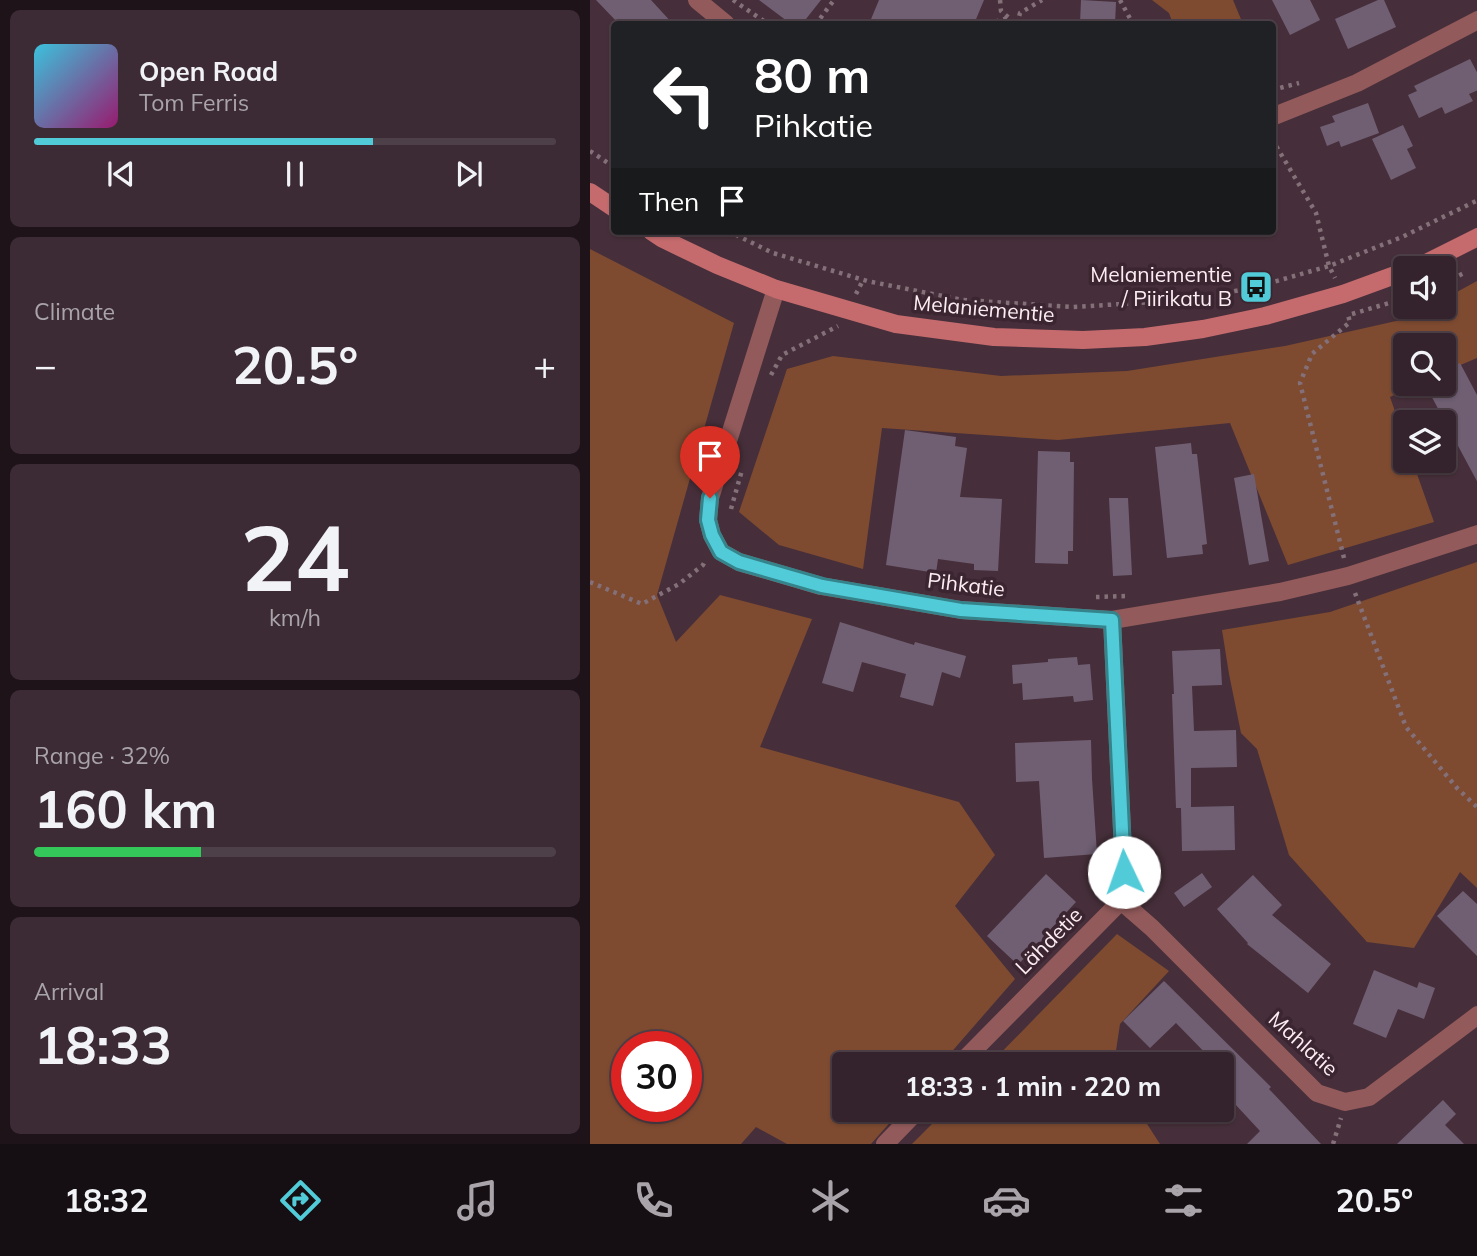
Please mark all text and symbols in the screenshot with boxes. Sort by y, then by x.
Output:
text: 80 m [754,44,870,105]
icon: left [639,49,730,140]
text: Open Road [139,55,278,88]
text: Tom Ferris [139,88,249,117]
text: Pihkatie [754,105,873,145]
icon: previous [102,155,140,193]
icon: pause [276,155,314,193]
icon: next [450,155,488,193]
icon: arrive [713,182,751,220]
text: Then [639,185,699,218]
map controls [1393,256,1456,473]
button: sound [1393,256,1456,319]
place label: Melaniementie / Piirikatu B [1090,261,1232,311]
bus stop icon: Melaniementie / Piirikatu B [1237,268,1275,306]
street label: Melaniementie [912,289,1056,327]
text: Climate [34,297,115,326]
text: 20.5° [232,332,358,397]
button: search [1393,333,1456,396]
text: − [34,341,57,389]
text: + [533,341,556,389]
button: layers [1393,410,1456,473]
pin [680,426,740,498]
icon: arrive [691,437,729,475]
text: 24 [240,500,350,614]
street label: Pihkatie [926,566,1006,602]
text: km/h [269,603,321,632]
text: Range · 32% [34,741,170,770]
text: 160 km [34,776,217,841]
position arrow [1087,835,1161,909]
street label: Lähdetie [1009,901,1087,979]
text: Arrival [34,977,104,1006]
street label: Mahlatie [1264,1005,1344,1081]
text: 18:33 [34,1012,172,1077]
speed limit sign: 30 [611,1031,702,1122]
text: 18:33 · 1 min · 220 m [905,1070,1161,1103]
icon: directions [276,1176,325,1225]
icon: music [453,1176,502,1225]
icon: phone [629,1176,678,1225]
icon: climate [806,1176,855,1225]
icon: car [982,1176,1031,1225]
icon: filters [1159,1176,1208,1225]
text: 18:32 [64,1180,149,1220]
text: 20.5° [1335,1180,1413,1220]

